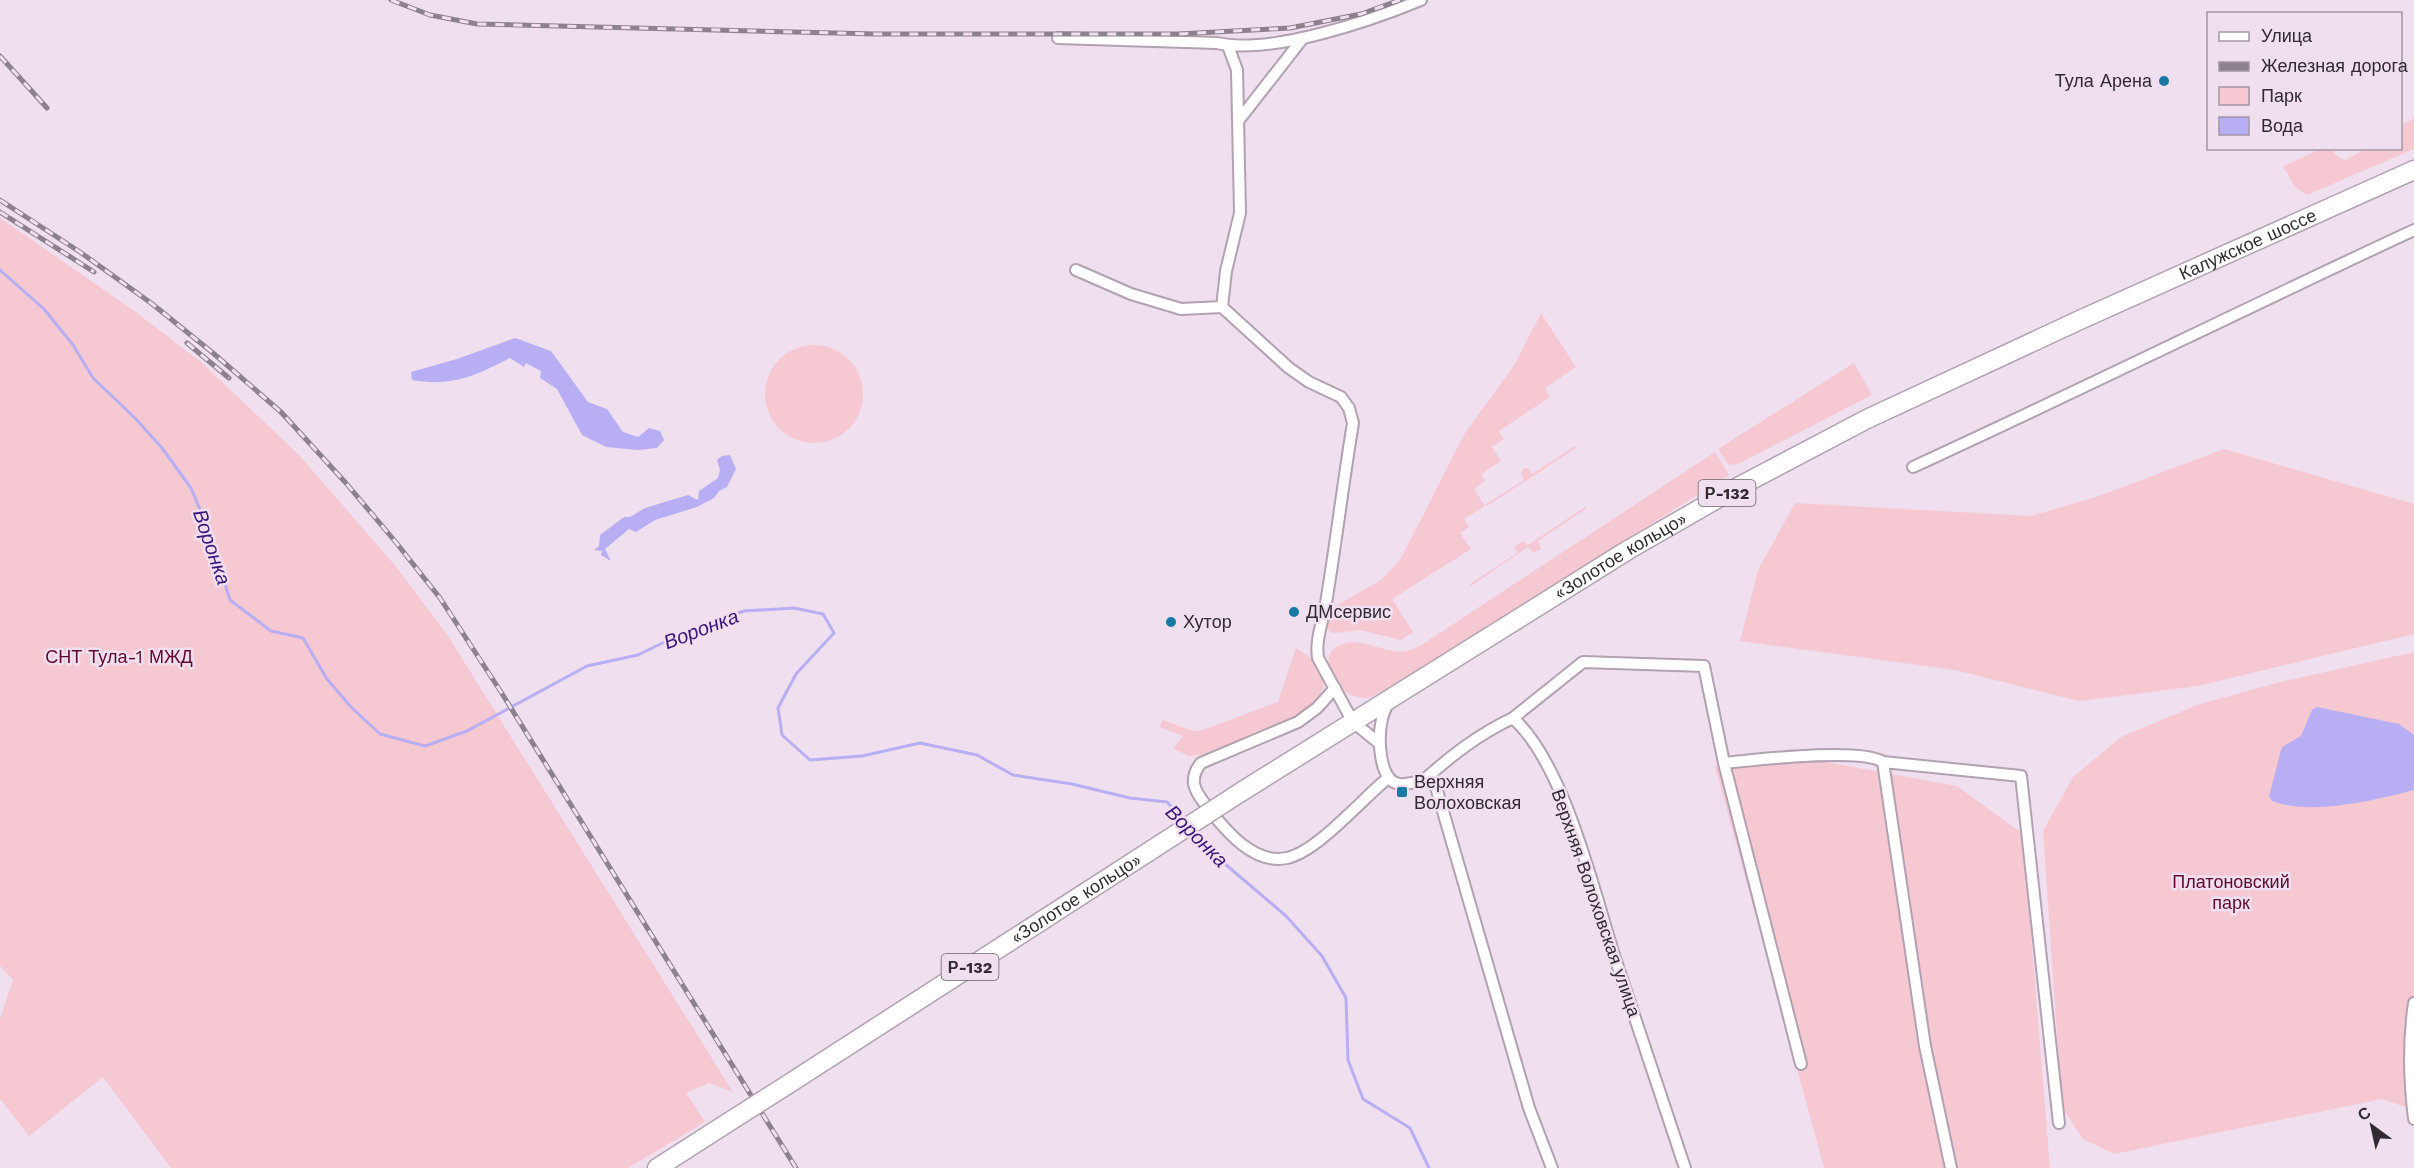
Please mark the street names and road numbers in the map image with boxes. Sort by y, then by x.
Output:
street label: Калужское шоссе [2176,204,2320,284]
road number: Р-132 [1698,480,1756,506]
street label: «Золотое кольцо» [1550,508,1690,603]
street label: Верхняя Волоховская улица [1548,786,1646,1020]
street label: «Золотое кольцо» [1007,849,1145,948]
road number: Р-132 [942,954,998,980]

